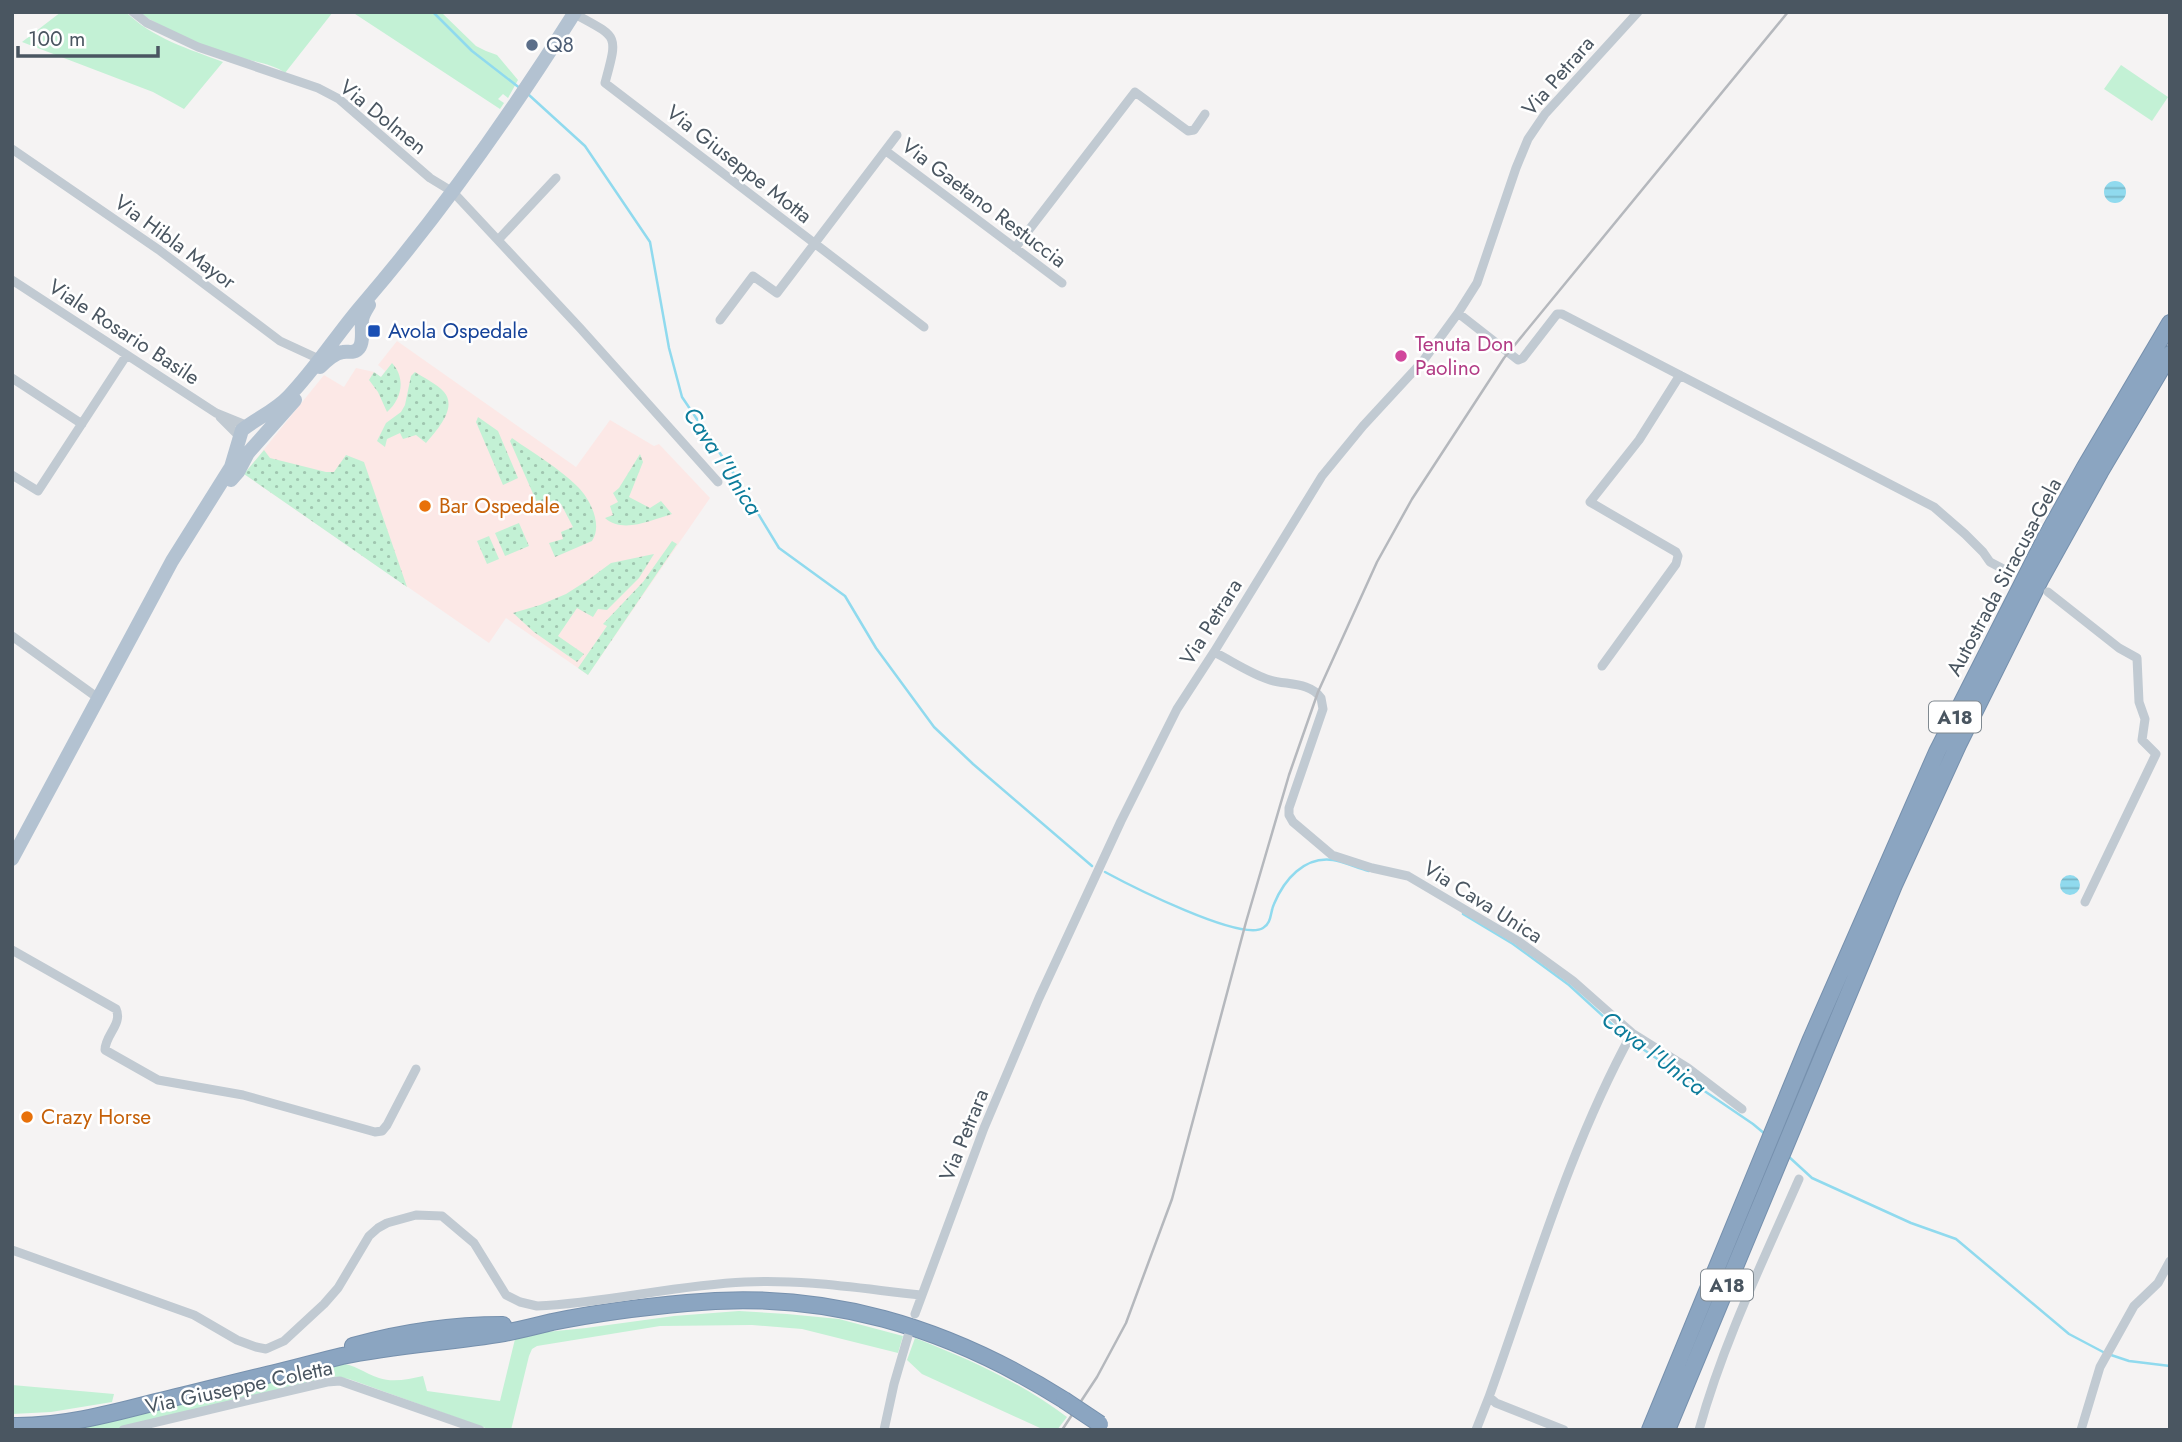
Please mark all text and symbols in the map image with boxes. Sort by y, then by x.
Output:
scale bar [18,14,158,58]
text: 100 m [28,24,85,54]
place label: Q8 [546,30,574,60]
street label: Via Petrara [1515,30,1601,122]
marker: Q8 [524,37,540,53]
street label: Via Dolmen [333,72,433,162]
street label: Via Giuseppe Motta [660,98,818,230]
street label: Via Gaetano Restuccia [895,131,1073,275]
street label: Via Hibla Mayor [108,188,243,297]
street label: Viale Rosario Basile [42,272,206,392]
place label: Avola Ospedale [388,316,528,346]
marker: Avola Ospedale [366,323,382,339]
place label: Tenuta Don Paolino [1415,329,1514,383]
marker: Tenuta Don Paolino [1393,348,1409,364]
water label: Cava l'Unica [675,400,771,522]
street label: Autostrada Siracusa-Gela [1939,473,2069,681]
place label: Bar Ospedale [439,491,560,521]
marker: Bar Ospedale [417,498,433,514]
street label: Via Petrara [1173,573,1249,671]
road number: A18 [1929,702,1981,732]
street label: Via Cava Unica [1418,853,1548,951]
water label: Cava l'Unica [1594,1002,1714,1104]
street label: Via Petrara [932,1084,996,1186]
place label: Crazy Horse [41,1102,151,1132]
marker: Crazy Horse [19,1109,35,1125]
road number: A18 [1701,1270,1753,1301]
street label: Via Giuseppe Coletta [143,1353,335,1421]

